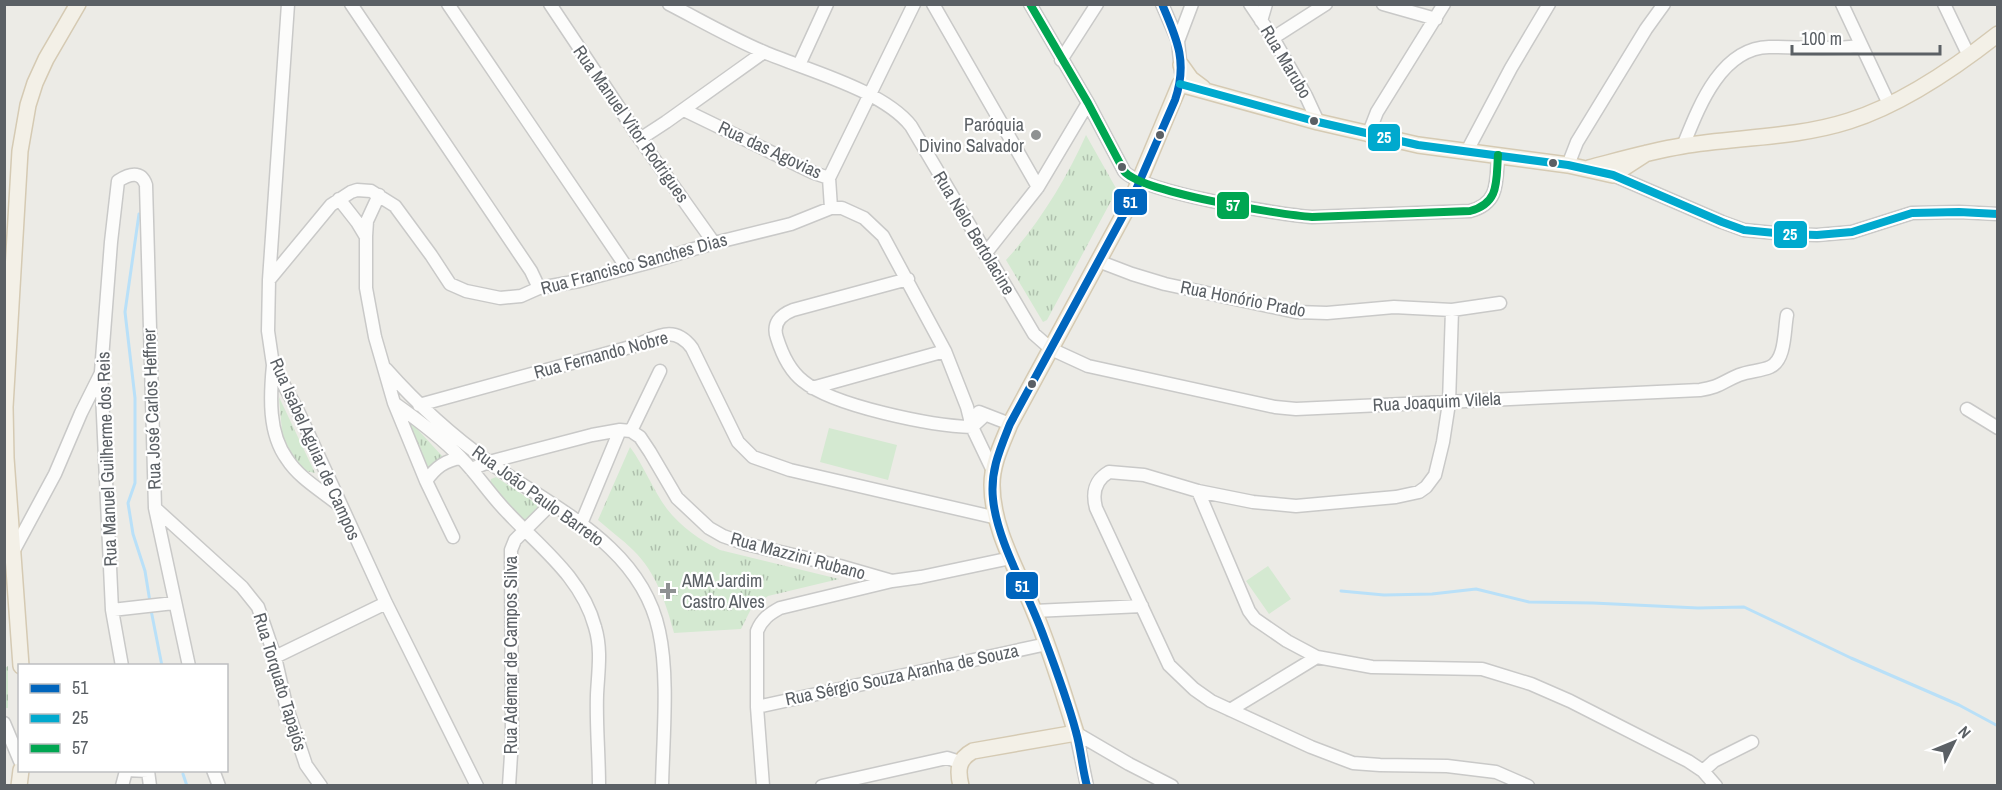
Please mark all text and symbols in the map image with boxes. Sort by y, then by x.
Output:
scale bar [1792,18,1940,56]
street label: Rua Marubo [1255,20,1318,103]
text: 100 m [1801,26,1842,51]
street label: Rua Manuel Vitor Rodrigues [568,40,695,207]
place label: Paróquia Divino Salvador [919,112,1024,158]
street label: Rua das Agovias [714,115,826,184]
unlabelled marker [1308,115,1320,127]
line badge: 25 [1367,123,1401,152]
text: 25 [1377,126,1391,148]
marker: Paróquia Divino Salvador [1029,128,1043,142]
unlabelled marker [1154,129,1166,141]
unlabelled marker [1547,157,1559,169]
unlabelled marker [1116,161,1128,173]
street label: Rua Nelo Bertolacine [928,166,1021,299]
line badge: 51 [1113,188,1148,216]
text: 51 [1123,191,1138,213]
line badge: 57 [1216,191,1250,220]
text: 57 [1226,194,1240,216]
line badge: 25 [1773,220,1808,249]
text: 25 [1783,223,1797,245]
street label: Rua Francisco Sanches Dias [538,227,730,300]
street label: Rua Honório Prado [1178,274,1308,323]
street label: Rua Fernando Nobre [531,325,671,384]
street label: Rua José Carlos Heffner [136,328,167,490]
street label: Rua Manuel Guilherme dos Reis [90,351,123,567]
street label: Rua Isabel Aguiar de Campos [264,354,367,544]
unlabelled marker [1026,378,1038,390]
street label: Rua Joaquim Vilela [1372,386,1502,417]
street label: Rua João Paulo Barreto [467,439,609,552]
street label: Rua Mazzini Rubano [728,525,868,586]
street label: Rua Ademar de Campos Silva [498,556,523,754]
place label: AMA Jardim Castro Alves [681,568,765,614]
line badge: 51 [1005,571,1039,600]
text: 51 [1015,575,1030,597]
marker: AMA Jardim Castro Alves [659,582,677,600]
street label: Rua Torquato Tapajós [248,610,313,754]
street label: Rua Sérgio Souza Aranha de Souza [783,638,1021,711]
legend [18,664,228,772]
text: 51 [72,675,89,700]
text: 25 [72,705,88,730]
north arrow [1924,712,1984,772]
text: N [1954,721,1976,743]
text: 57 [72,735,88,760]

